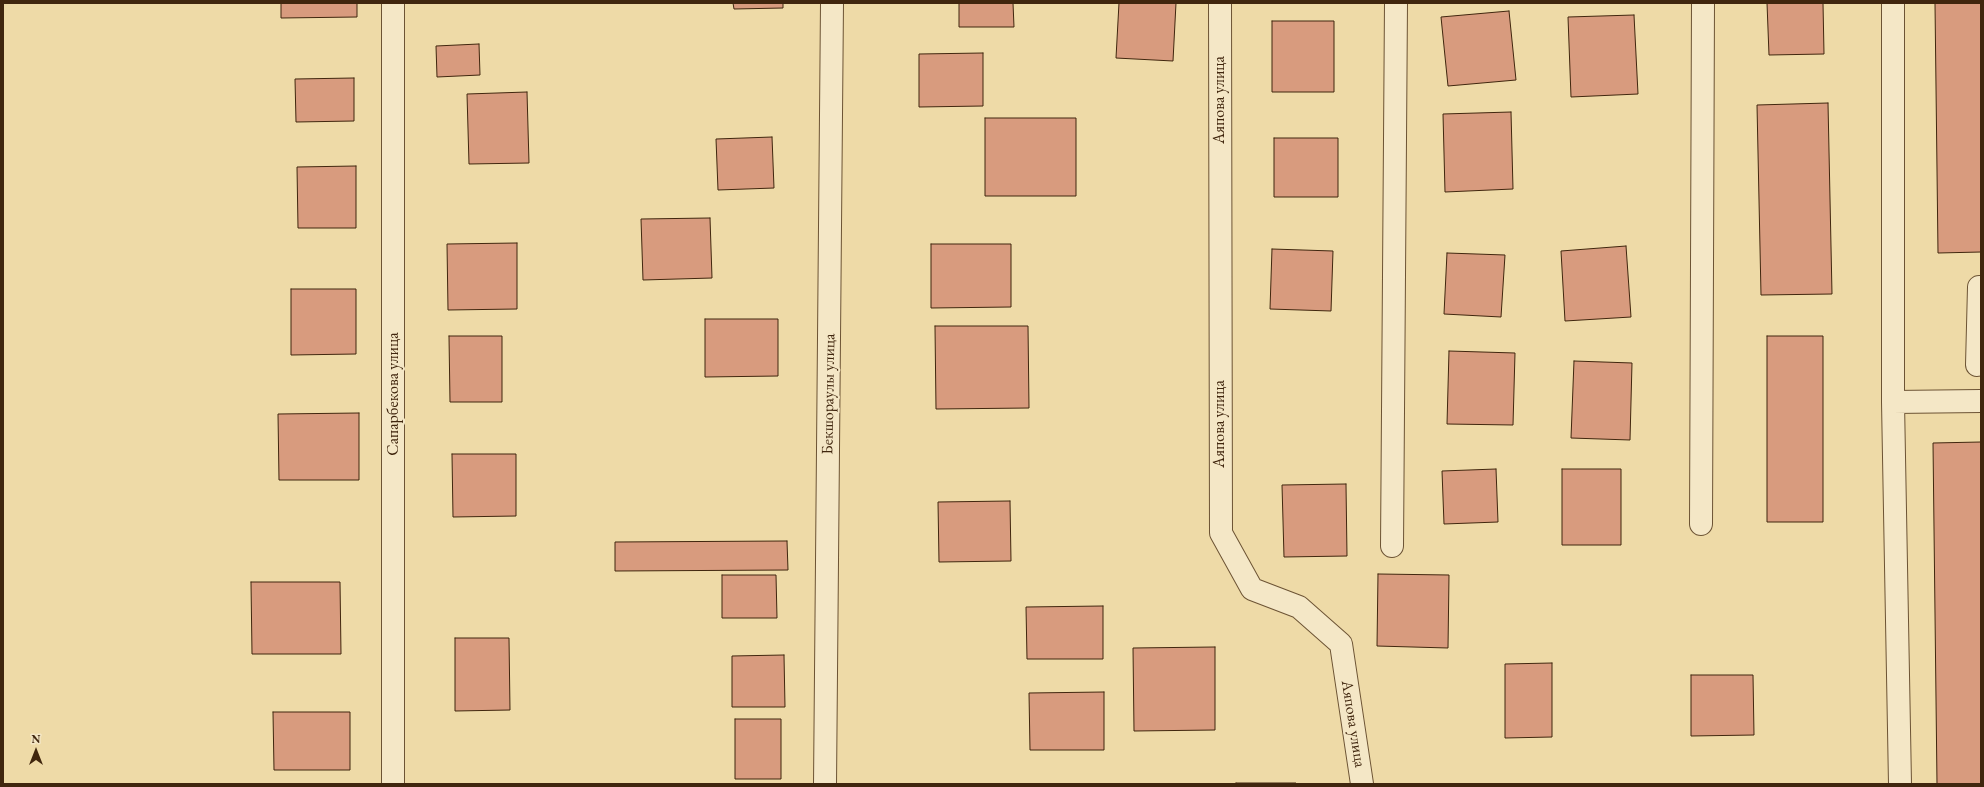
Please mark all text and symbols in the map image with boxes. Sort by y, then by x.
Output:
street label: Аяпова улица [1210,56,1230,144]
street label: Сапарбекова улица [384,332,404,456]
street label: Бекшораулы улица [818,333,840,455]
street label: Аяпова улица [1210,380,1230,468]
street label: Аяпова улица [1337,679,1369,769]
north arrow [16,731,56,771]
text: N [32,732,40,746]

